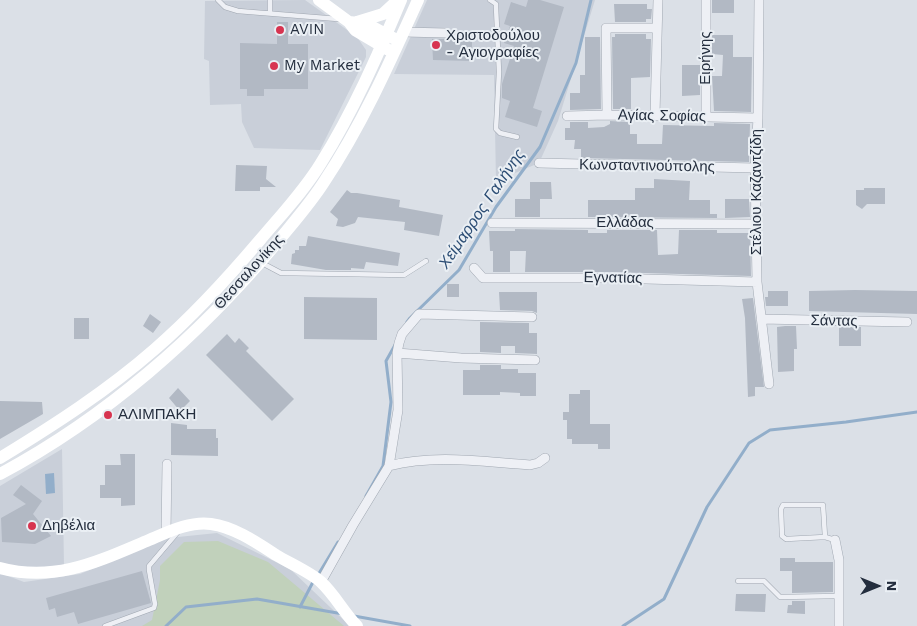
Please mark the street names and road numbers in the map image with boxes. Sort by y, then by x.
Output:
street label: Ειρήνης [697,31,715,85]
street label: Αγίας Σοφίας [618,106,706,126]
street label: Στέλιου Καζαντζίδη [748,129,766,255]
street label: Κωνσταντινούπολης [579,156,715,176]
street label: Ελλάδας [596,214,654,232]
street label: Θεσσαλονίκης [211,231,287,313]
street label: Εγνατίας [583,268,643,288]
street label: Σάντας [810,312,858,330]

